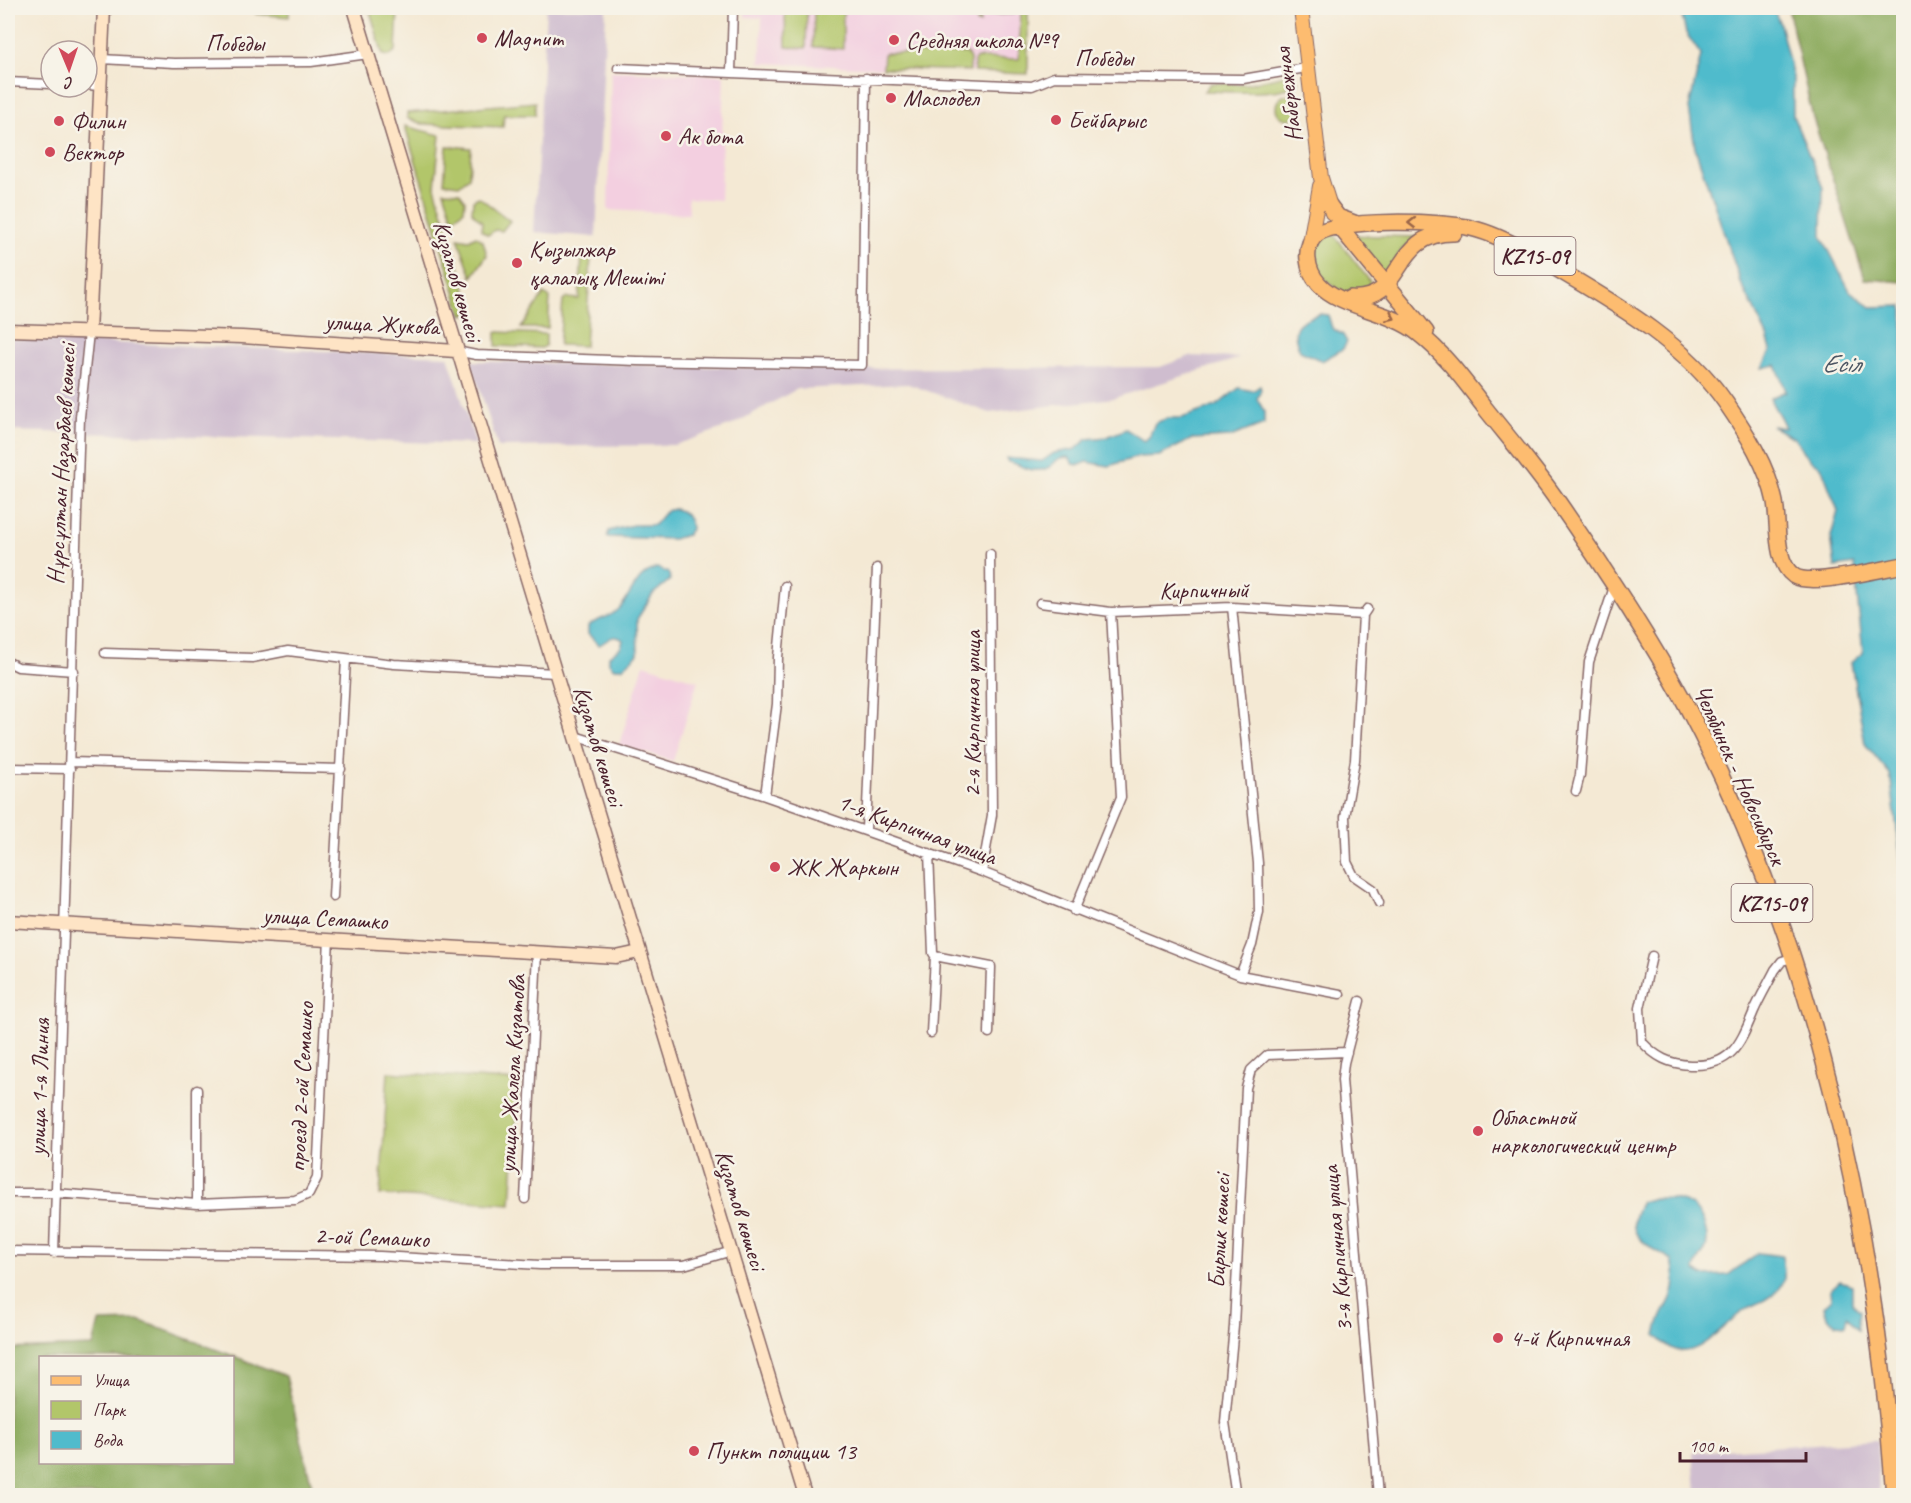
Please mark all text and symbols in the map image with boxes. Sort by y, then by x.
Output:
place label: Magnum [494,23,564,53]
place label: Средняя школа №9 [906,25,1060,55]
street label: Победы [206,28,267,58]
marker: Magnum [475,31,489,45]
marker: Средняя школа №9 [887,33,901,47]
north arrow [39,39,99,99]
street label: Победы [1075,43,1136,73]
street label: Набережная [1267,45,1309,144]
text: С [63,73,74,93]
place label: Маслодел [903,83,980,113]
marker: Маслодел [884,91,898,105]
place label: Бейбарыс [1068,105,1148,135]
place label: Филин [71,106,126,136]
marker: Бейбарыс [1049,113,1063,127]
marker: Филин [52,114,66,128]
place label: Ак бота [678,121,744,151]
marker: Ак бота [659,129,673,143]
place label: Вектор [62,137,125,167]
marker: Вектор [43,145,57,159]
street label: Кизатов көшесі [426,217,490,347]
one-way arrow [1407,217,1416,229]
place label: Қызылжар қалалық Мешіті [529,234,666,292]
road number: KZ15-09 [1494,237,1576,275]
marker: Қызылжар қалалық Мешіті [510,256,524,270]
street label: улица Жукова [322,306,442,342]
one-way arrow [1384,309,1395,321]
street label: Нұрсұлтан Назарбаев көшесі [40,340,83,585]
water label: Есіл [1822,347,1864,380]
street label: Кирпичный [1159,574,1251,606]
street label: 2-я Кирпичная улица [957,629,987,797]
street label: Челябинск - Новосибирск [1687,680,1794,872]
street label: Кизатов көшесі [566,682,632,812]
street label: 1-я Кирпичная улица [834,786,1002,872]
place label: ЖК Жаркын [787,852,900,882]
marker: ЖК Жаркын [768,860,782,874]
road number: KZ15-09 [1732,884,1812,922]
street label: улица Семашко [260,900,390,936]
street label: улица Жалела Кизатова [492,972,532,1176]
street label: проезд 2-ой Семашко [282,1000,321,1173]
street label: улица 1-я Линия [22,1017,56,1158]
place label: Областной наркологический центр [1490,1102,1677,1160]
marker: Областной наркологический центр [1471,1124,1485,1138]
street label: Кизатов көшесі [708,1146,774,1276]
street label: 3-я Кирпичная улица [1315,1163,1359,1333]
street label: Бирлик көшесі [1201,1171,1237,1289]
street label: 2-ой Семашко [314,1220,431,1254]
place label: 4-й Кирпичная [1510,1323,1631,1353]
marker: 4-й Кирпичная [1491,1331,1505,1345]
legend [39,1356,234,1464]
text: Улица [93,1369,130,1391]
text: Парк [93,1399,127,1421]
scale bar [1680,1425,1806,1463]
text: Вода [93,1429,124,1451]
text: 100 m [1689,1435,1730,1457]
place label: Пункт полиции 13 [706,1436,858,1466]
marker: Пункт полиции 13 [687,1444,701,1458]

